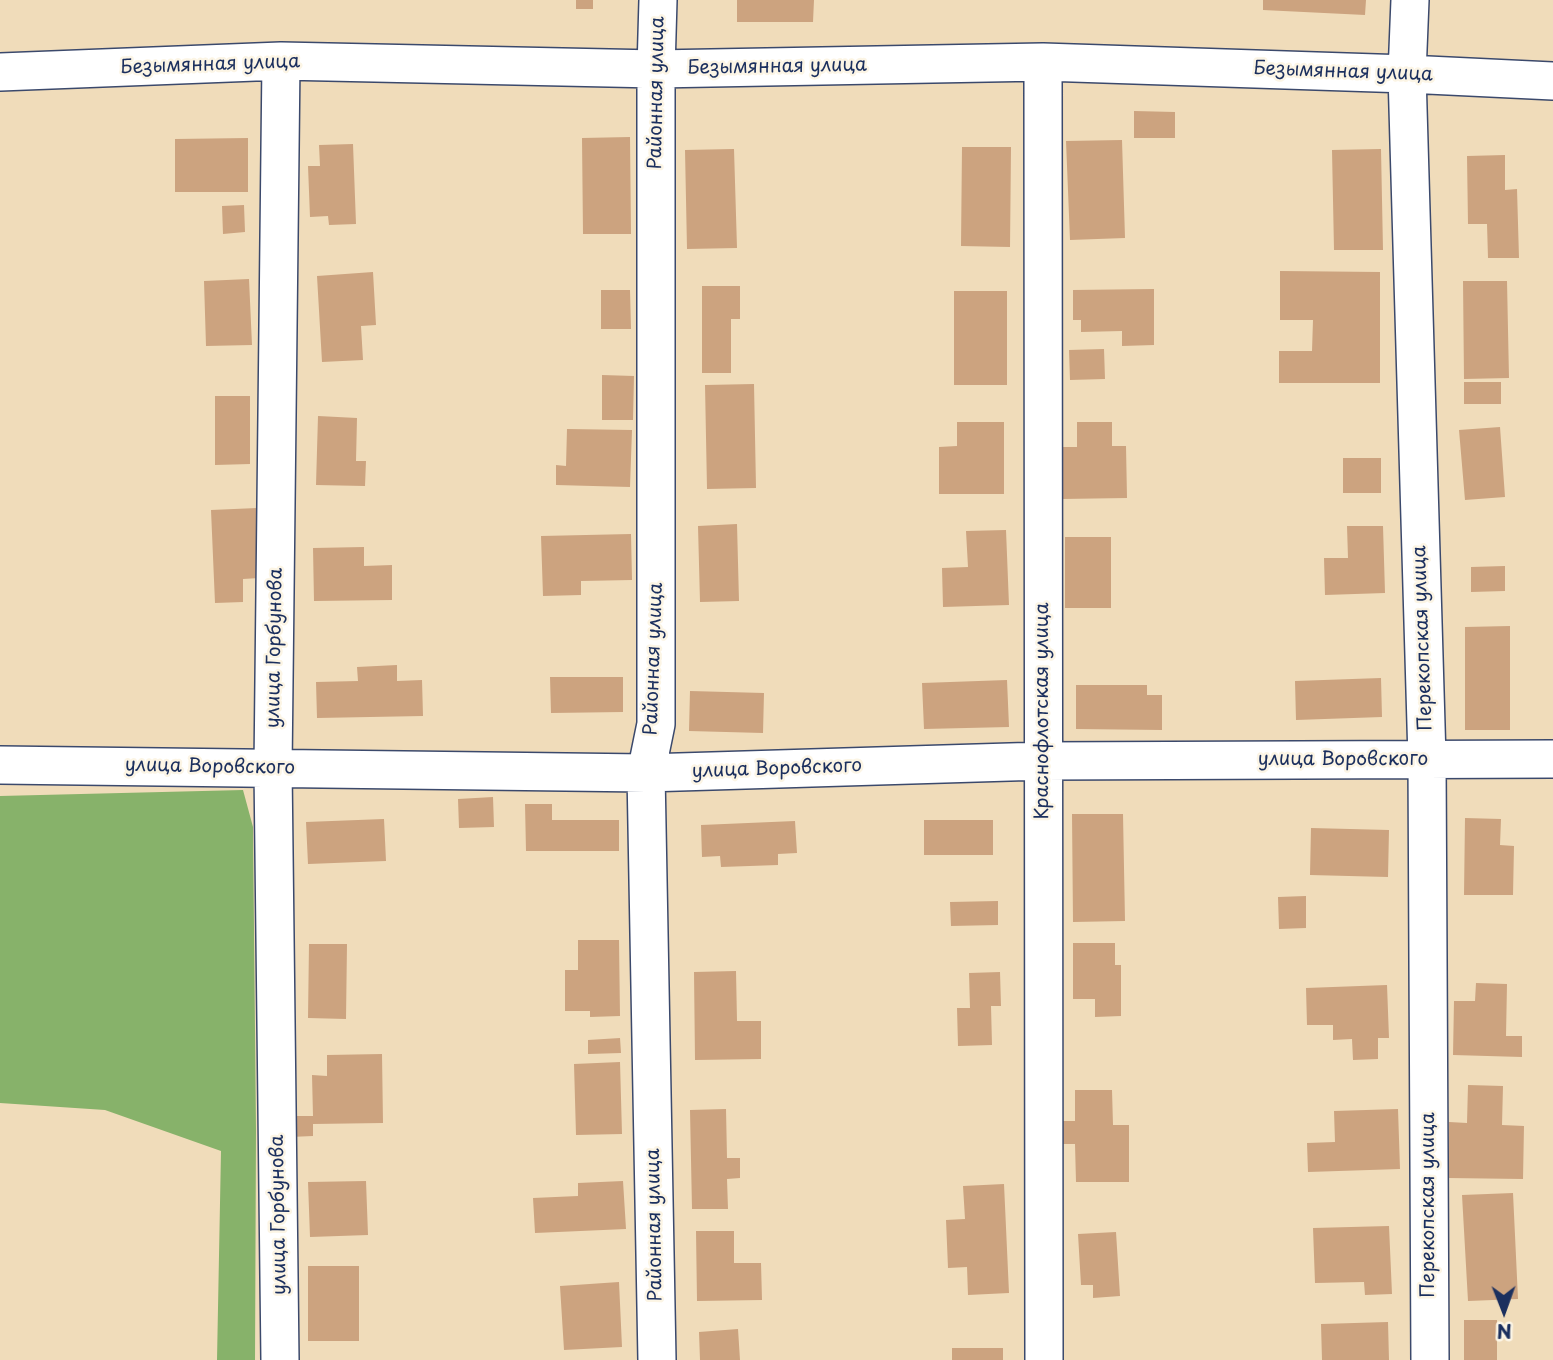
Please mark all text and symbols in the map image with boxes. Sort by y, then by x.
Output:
street label: Районная улица [644,16,670,170]
street label: Безымянная улица [120,50,300,80]
street label: Безымянная улица [687,54,867,80]
street label: Безымянная улица [1253,57,1433,87]
street label: Перекопская улица [1408,545,1438,731]
street label: улица Горбунова [262,568,288,728]
street label: Районная улица [640,582,668,736]
street label: Краснофлотская улица [1032,603,1054,819]
street label: улица Воровского [1258,749,1428,771]
street label: улица Воровского [125,754,295,780]
street label: улица Воровского [691,755,863,783]
street label: Перекопская улица [1418,1112,1440,1298]
street label: улица Горбунова [266,1135,292,1295]
street label: Районная улица [642,1148,668,1302]
north arrow [1469,1276,1539,1346]
text: N [1497,1318,1512,1346]

